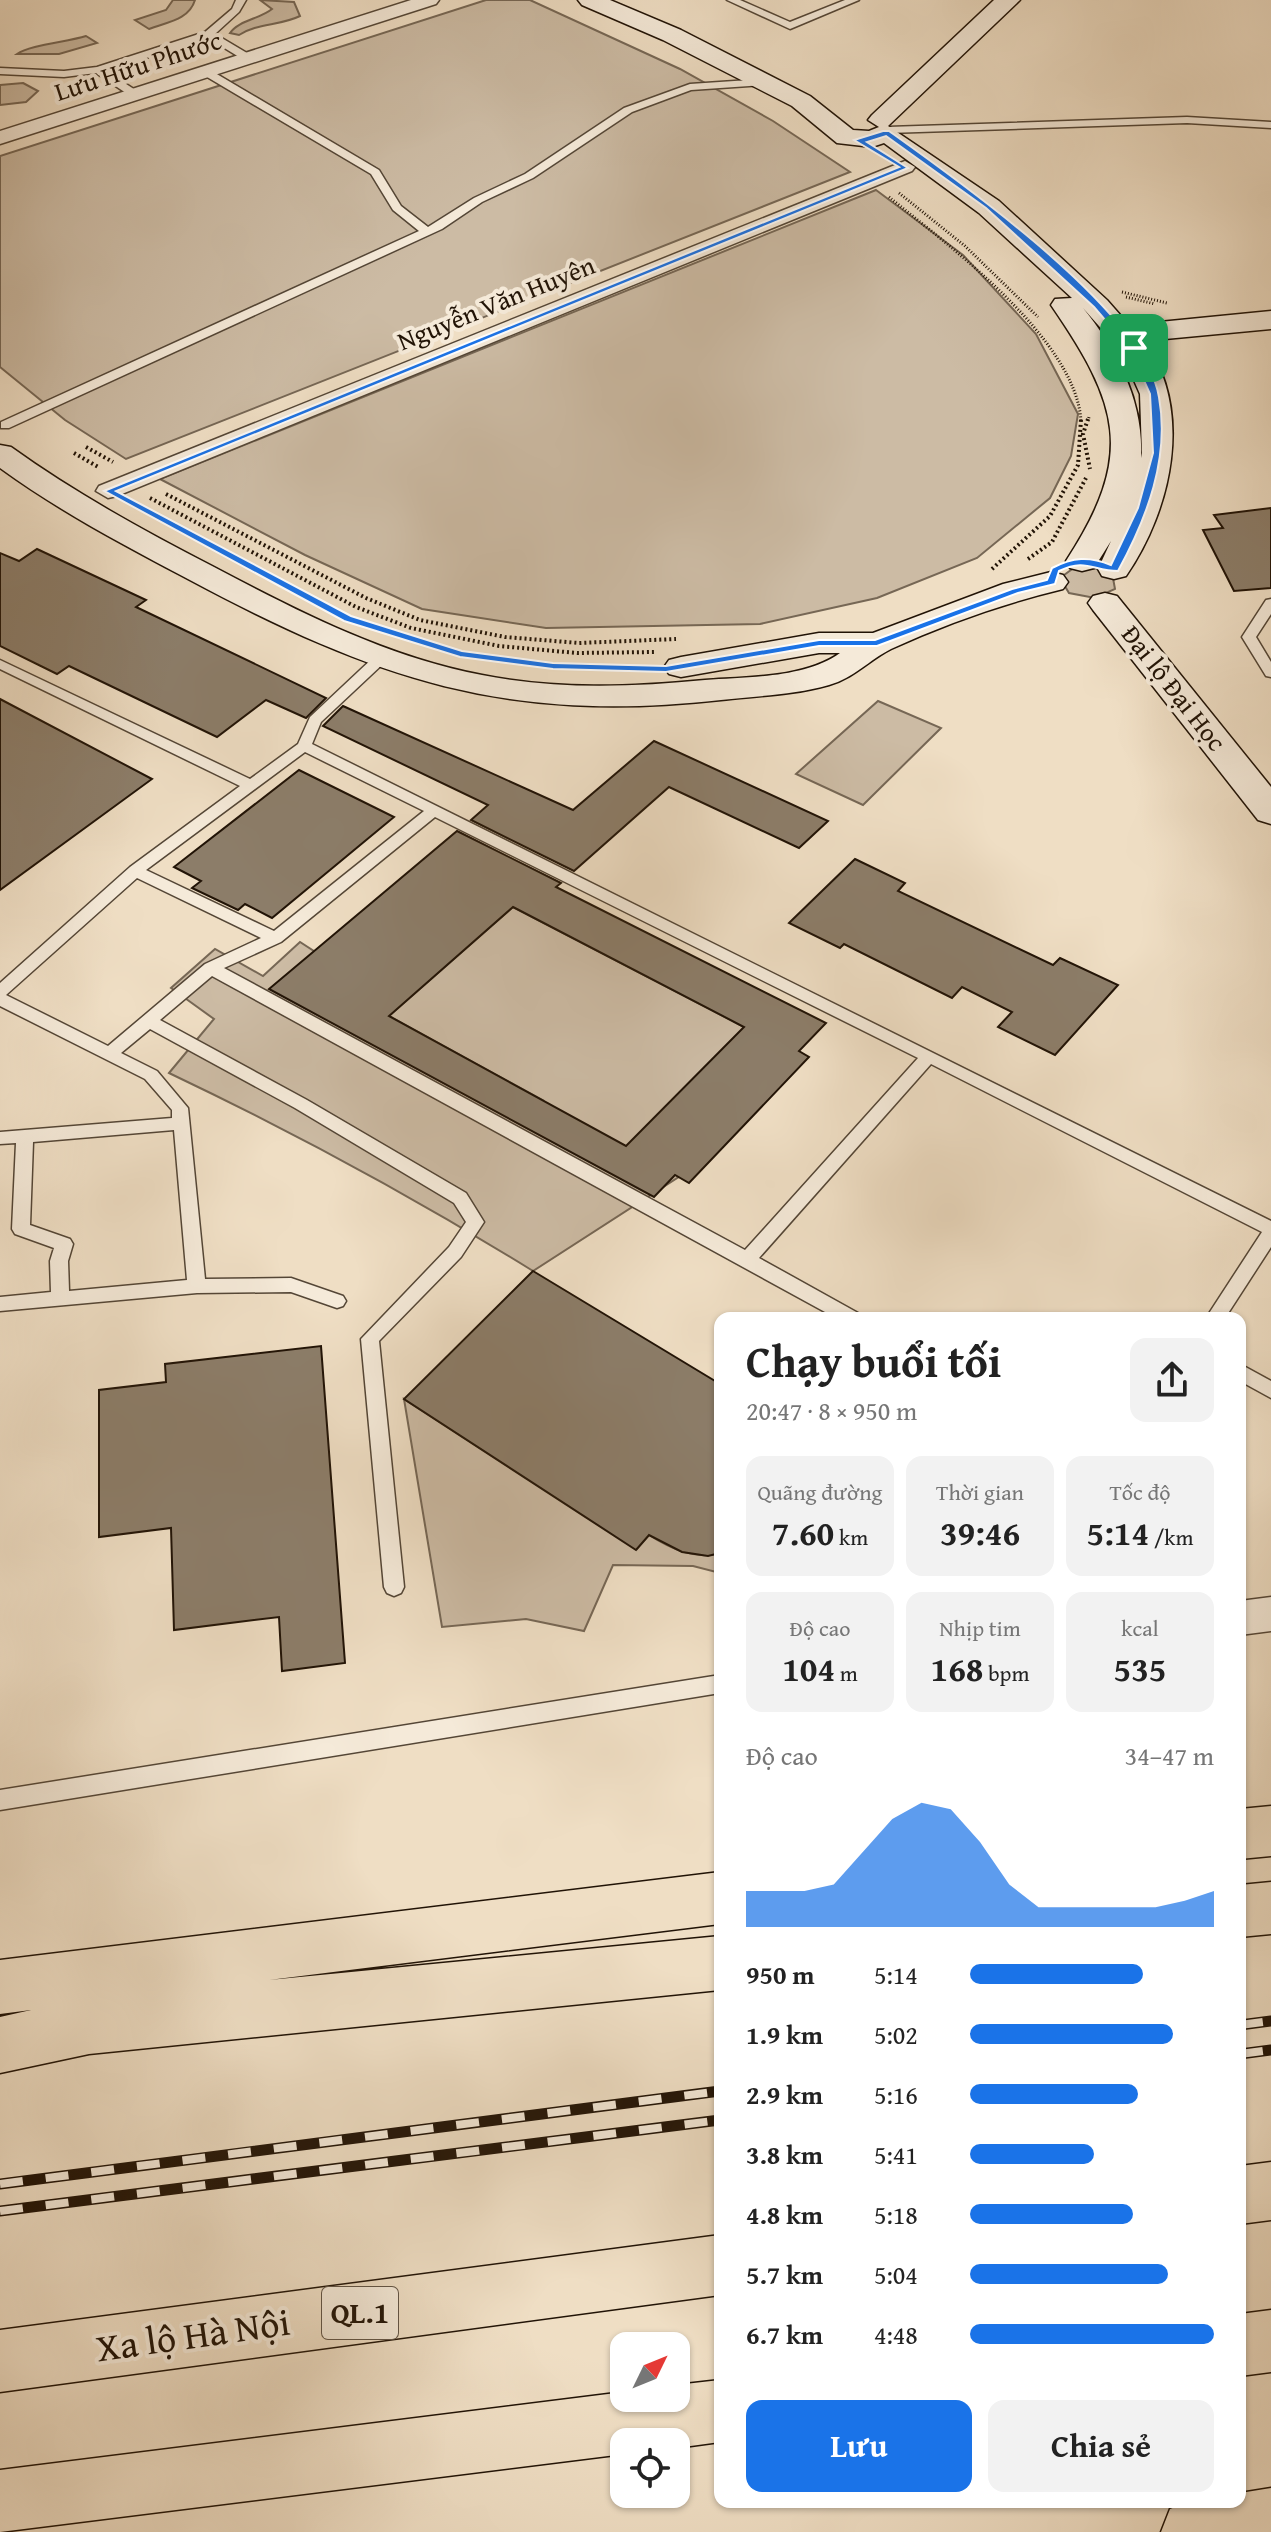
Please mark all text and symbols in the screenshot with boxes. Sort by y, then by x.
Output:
street label: Lưu Hữu Phước [49,20,226,111]
street label: Nguyễn Văn Huyên [391,245,601,360]
pin [1100,314,1168,382]
icon: arrive [1112,326,1156,370]
street label: Đại lộ Đại Học [1113,616,1236,759]
text: Chạy buổi tối [746,1329,1001,1393]
button: share [1130,1338,1214,1422]
text: 20:47 · 8 × 950 m [746,1391,917,1430]
text: Quãng đường [758,1476,883,1508]
text: Thời gian [936,1476,1024,1508]
text: Tốc độ [1109,1476,1171,1508]
text: 7.60 [772,1508,834,1557]
text: 39:46 [940,1508,1020,1557]
text: 5:14 [1087,1508,1149,1557]
text: km [834,1521,868,1553]
text: /km [1149,1521,1193,1553]
text: Độ cao [790,1612,850,1644]
text: Nhịp tim [939,1612,1021,1644]
text: kcal [1121,1612,1159,1644]
text: 104 [782,1644,835,1693]
text: 168 [931,1644,983,1693]
text: 535 [1114,1644,1166,1693]
text: m [835,1657,858,1689]
text: bpm [983,1657,1029,1689]
text: Độ cao [746,1736,818,1775]
text: 34–47 m [1125,1736,1214,1775]
text: 950 m [746,1955,814,1994]
text: 5:14 [874,1955,918,1994]
text: 1.9 km [746,2015,823,2054]
text: 5:02 [874,2015,918,2054]
text: 2.9 km [746,2075,823,2114]
text: 5:16 [874,2075,918,2114]
text: 3.8 km [746,2135,823,2174]
text: 5:41 [874,2135,918,2174]
text: 4.8 km [746,2195,823,2234]
text: 5:18 [874,2195,918,2234]
text: 5.7 km [746,2255,823,2294]
text: 5:04 [874,2255,918,2294]
road number: QL.1 [322,2287,398,2339]
street label: Xa lộ Hà Nội [93,2293,293,2375]
text: 6.7 km [746,2315,823,2354]
text: 4:48 [874,2315,918,2354]
north arrow [610,2332,690,2412]
map controls [610,2332,690,2508]
button: Lưu [746,2400,972,2492]
button: Chia sẻ [988,2400,1214,2492]
button: locate [610,2428,690,2508]

